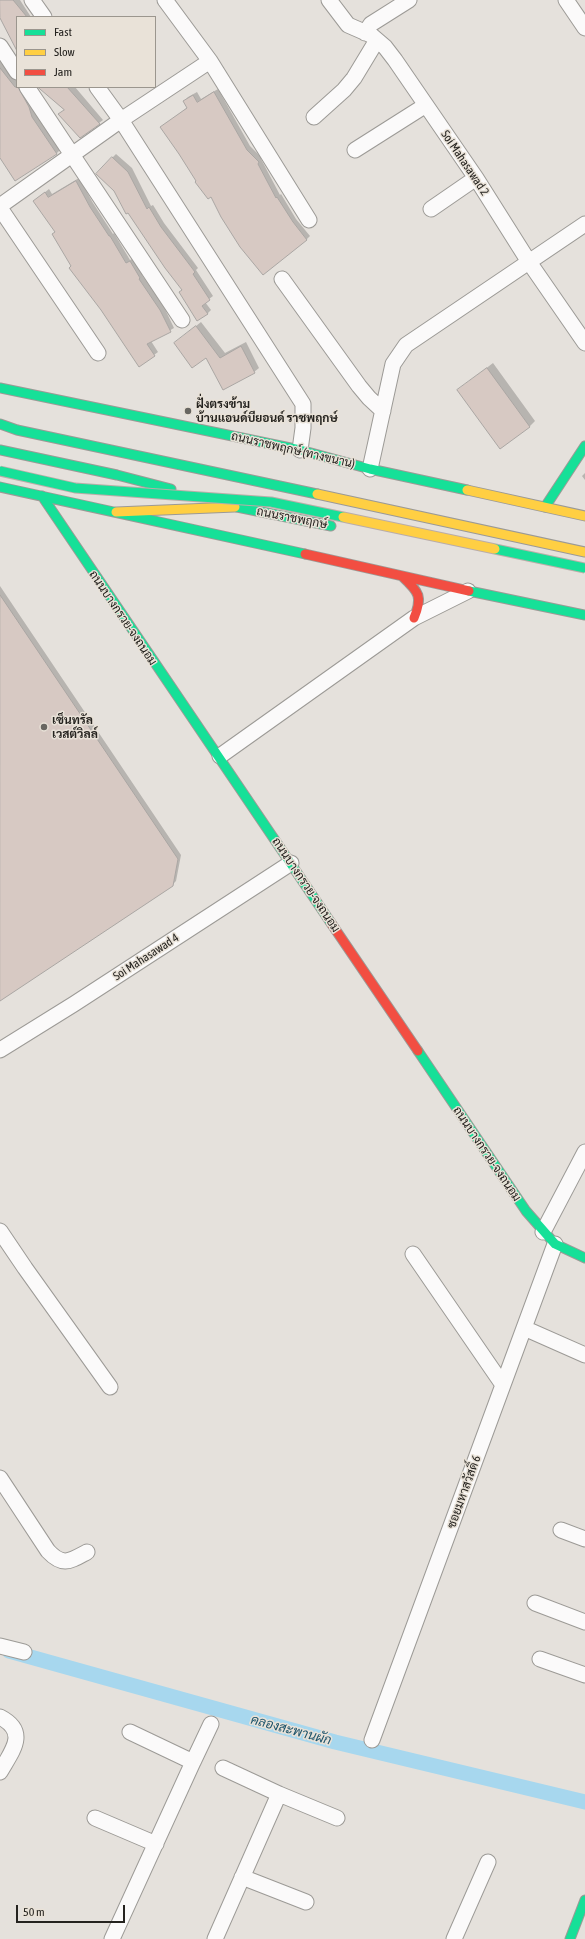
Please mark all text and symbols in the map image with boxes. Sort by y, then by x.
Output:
legend [16,16,156,88]
text: Fast [54,25,72,39]
text: Slow [54,45,75,59]
text: Jam [54,65,72,79]
street label: Soi Mahasawad 2 [438,128,492,198]
place label: ฝั่งตรงข้าม บ้านแอนด์บียอนด์ ราชพฤกษ์ [196,397,338,425]
marker: ฝั่งตรงข้าม บ้านแอนด์บียอนด์ ราชพฤกษ์ [183,406,193,416]
street label: ถนนราชพฤกษ์ (ทางขนาน) [230,429,356,471]
street label: ถนนราชพฤกษ์ [255,504,329,532]
street label: ถนนบางกรวย-จงถนอม [86,568,160,668]
place label: เซ็นทรัล เวสต์วิลล์ [52,713,98,741]
marker: เซ็นทรัล เวสต์วิลล์ [39,722,49,732]
street label: ถนนบางกรวย-จงถนอม [269,835,343,935]
street label: Soi Mahasawad 4 [110,930,182,984]
street label: ถนนบางกรวย-จงถนอม [450,1104,524,1204]
street label: ซอยมหาสวัสดิ์ 6 [444,1454,484,1530]
water label: คลองสะพานผัก [249,1712,333,1748]
scale bar [18,1897,127,1923]
text: 50 m [23,1905,45,1919]

